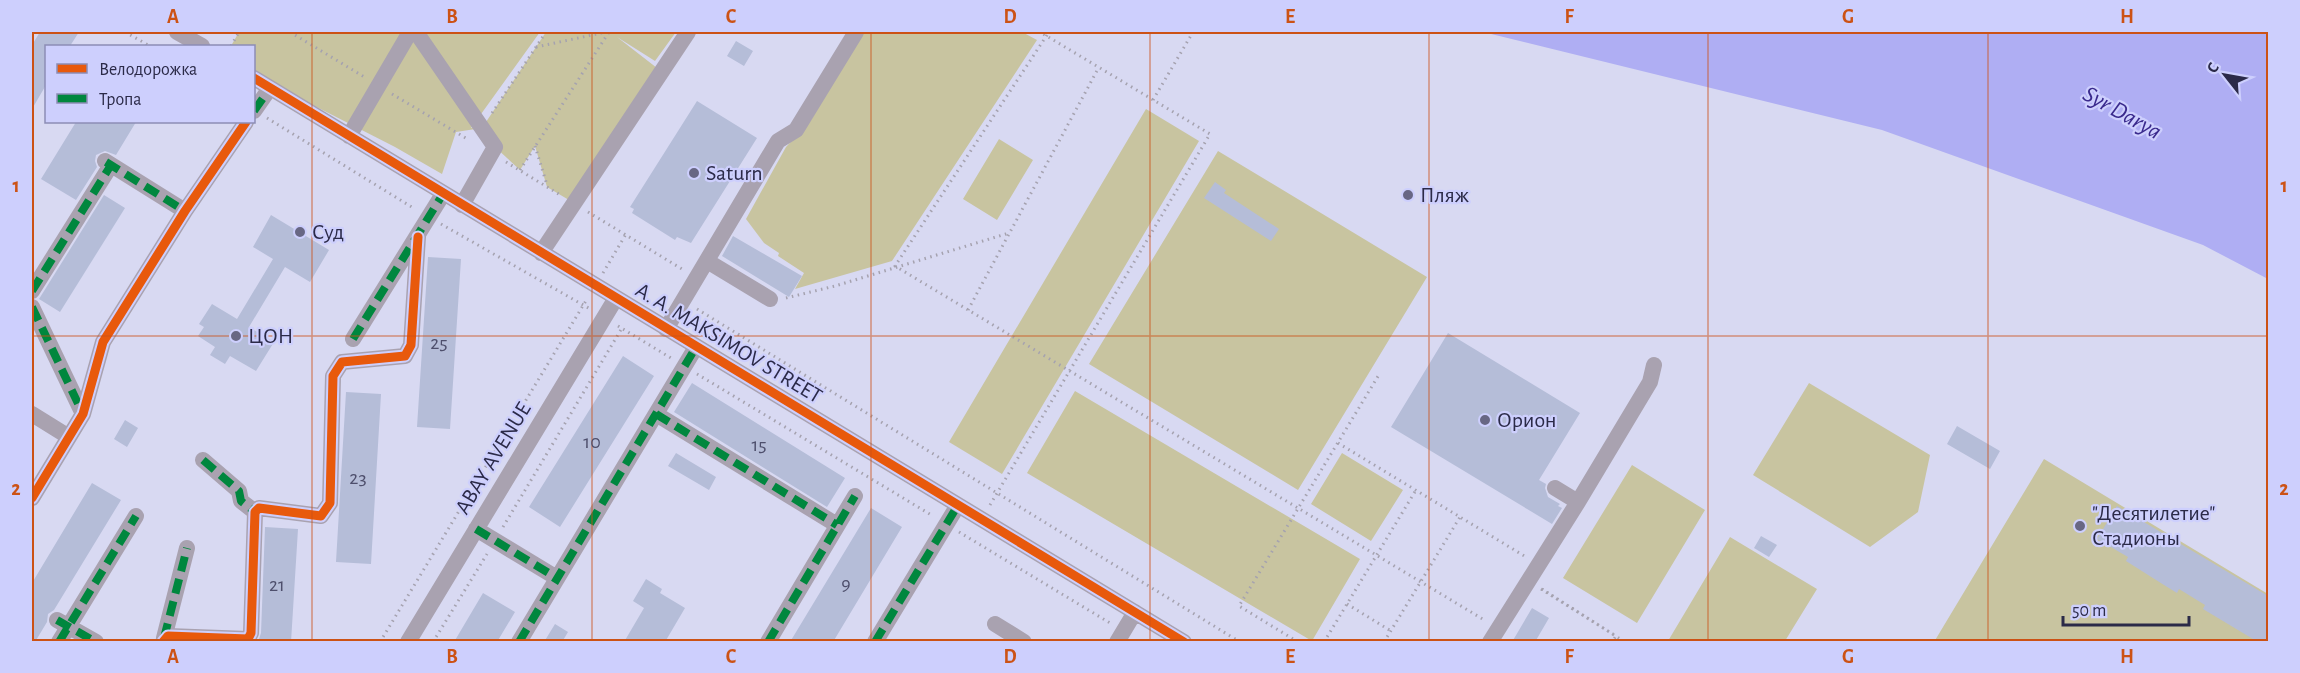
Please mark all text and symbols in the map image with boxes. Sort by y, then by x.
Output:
text: A [167,7,179,27]
text: B [446,7,458,27]
text: C [726,7,737,27]
text: D [1003,7,1017,27]
text: E [1285,7,1295,27]
text: F [1564,7,1574,27]
text: G [1842,7,1854,27]
text: H [2120,7,2134,27]
legend [45,45,255,123]
north arrow [2195,45,2255,105]
text: С [2204,60,2222,76]
text: Велодорожка [99,61,197,79]
water label: Syr Darya [2079,82,2165,144]
text: Тропа [99,91,142,109]
place label: Saturn [706,162,763,184]
marker: Saturn [687,166,701,180]
text: 1 [12,176,20,196]
text: 1 [2280,176,2288,196]
place label: Пляж [1420,184,1469,206]
marker: Пляж [1401,188,1415,202]
place label: Суд [312,221,344,243]
marker: Суд [293,225,307,239]
street label: A. A. MAKSIMOV STREET [632,279,826,407]
place label: ЦОН [248,325,293,347]
marker: ЦОН [229,329,243,343]
house number: 25 [430,333,448,353]
street label: ABAY AVENUE [451,398,535,518]
place label: Орион [1497,409,1557,431]
marker: Орион [1478,413,1492,427]
house number: 10 [583,432,601,452]
house number: 15 [751,435,767,455]
house number: 23 [349,468,367,488]
text: 2 [11,479,21,499]
text: 2 [2279,479,2289,499]
place label: "Десятилетие" Стадионы [2092,502,2216,549]
marker: "Десятилетие" Стадионы [2073,519,2087,533]
house number: 9 [841,574,851,594]
house number: 21 [269,575,285,595]
scale bar [2063,589,2189,627]
text: 50 m [2072,602,2106,620]
text: A [167,647,179,667]
text: B [446,647,458,667]
text: C [726,647,737,667]
text: D [1003,647,1017,667]
text: E [1285,647,1295,667]
text: F [1564,647,1574,667]
text: G [1842,647,1854,667]
text: H [2120,647,2134,667]

